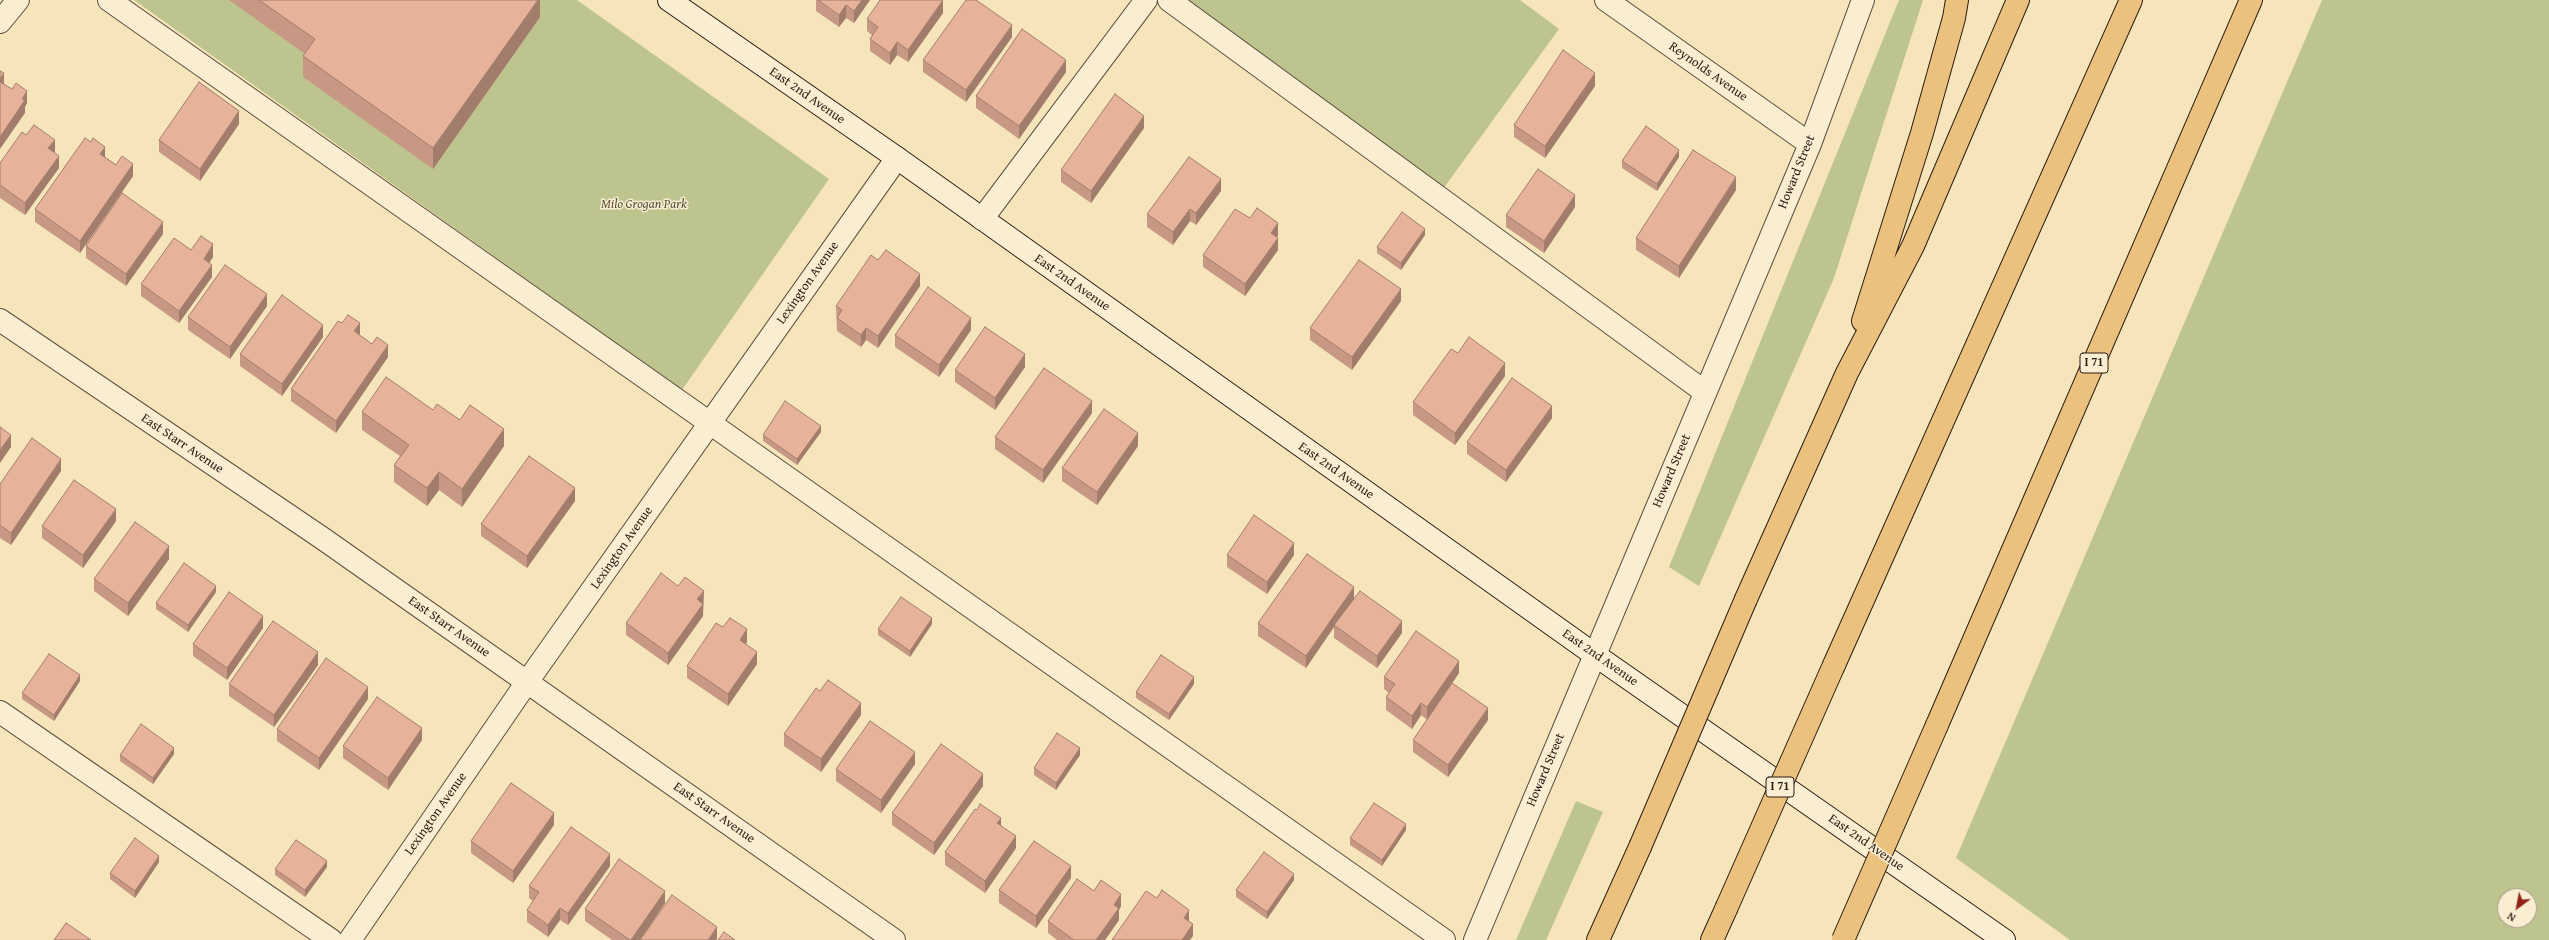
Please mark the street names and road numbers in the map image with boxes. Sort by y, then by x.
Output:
street label: Reynolds Avenue [1666,39,1750,105]
street label: East 2nd Avenue [766,64,848,128]
street label: Howard Street [1775,133,1819,211]
street label: Lexington Avenue [774,239,842,327]
street label: East 2nd Avenue [1031,251,1113,315]
road number: I 71 [2080,353,2108,373]
street label: East Starr Avenue [138,411,226,477]
street label: Howard Street [1650,432,1694,510]
street label: East 2nd Avenue [1295,439,1377,503]
street label: Lexington Avenue [588,504,656,592]
street label: East Starr Avenue [405,593,493,661]
street label: East 2nd Avenue [1559,626,1641,690]
street label: Howard Street [1524,731,1568,809]
street label: Lexington Avenue [402,770,470,858]
road number: I 71 [1766,777,1794,797]
street label: East Starr Avenue [670,779,758,847]
street label: East 2nd Avenue [1825,811,1907,875]

